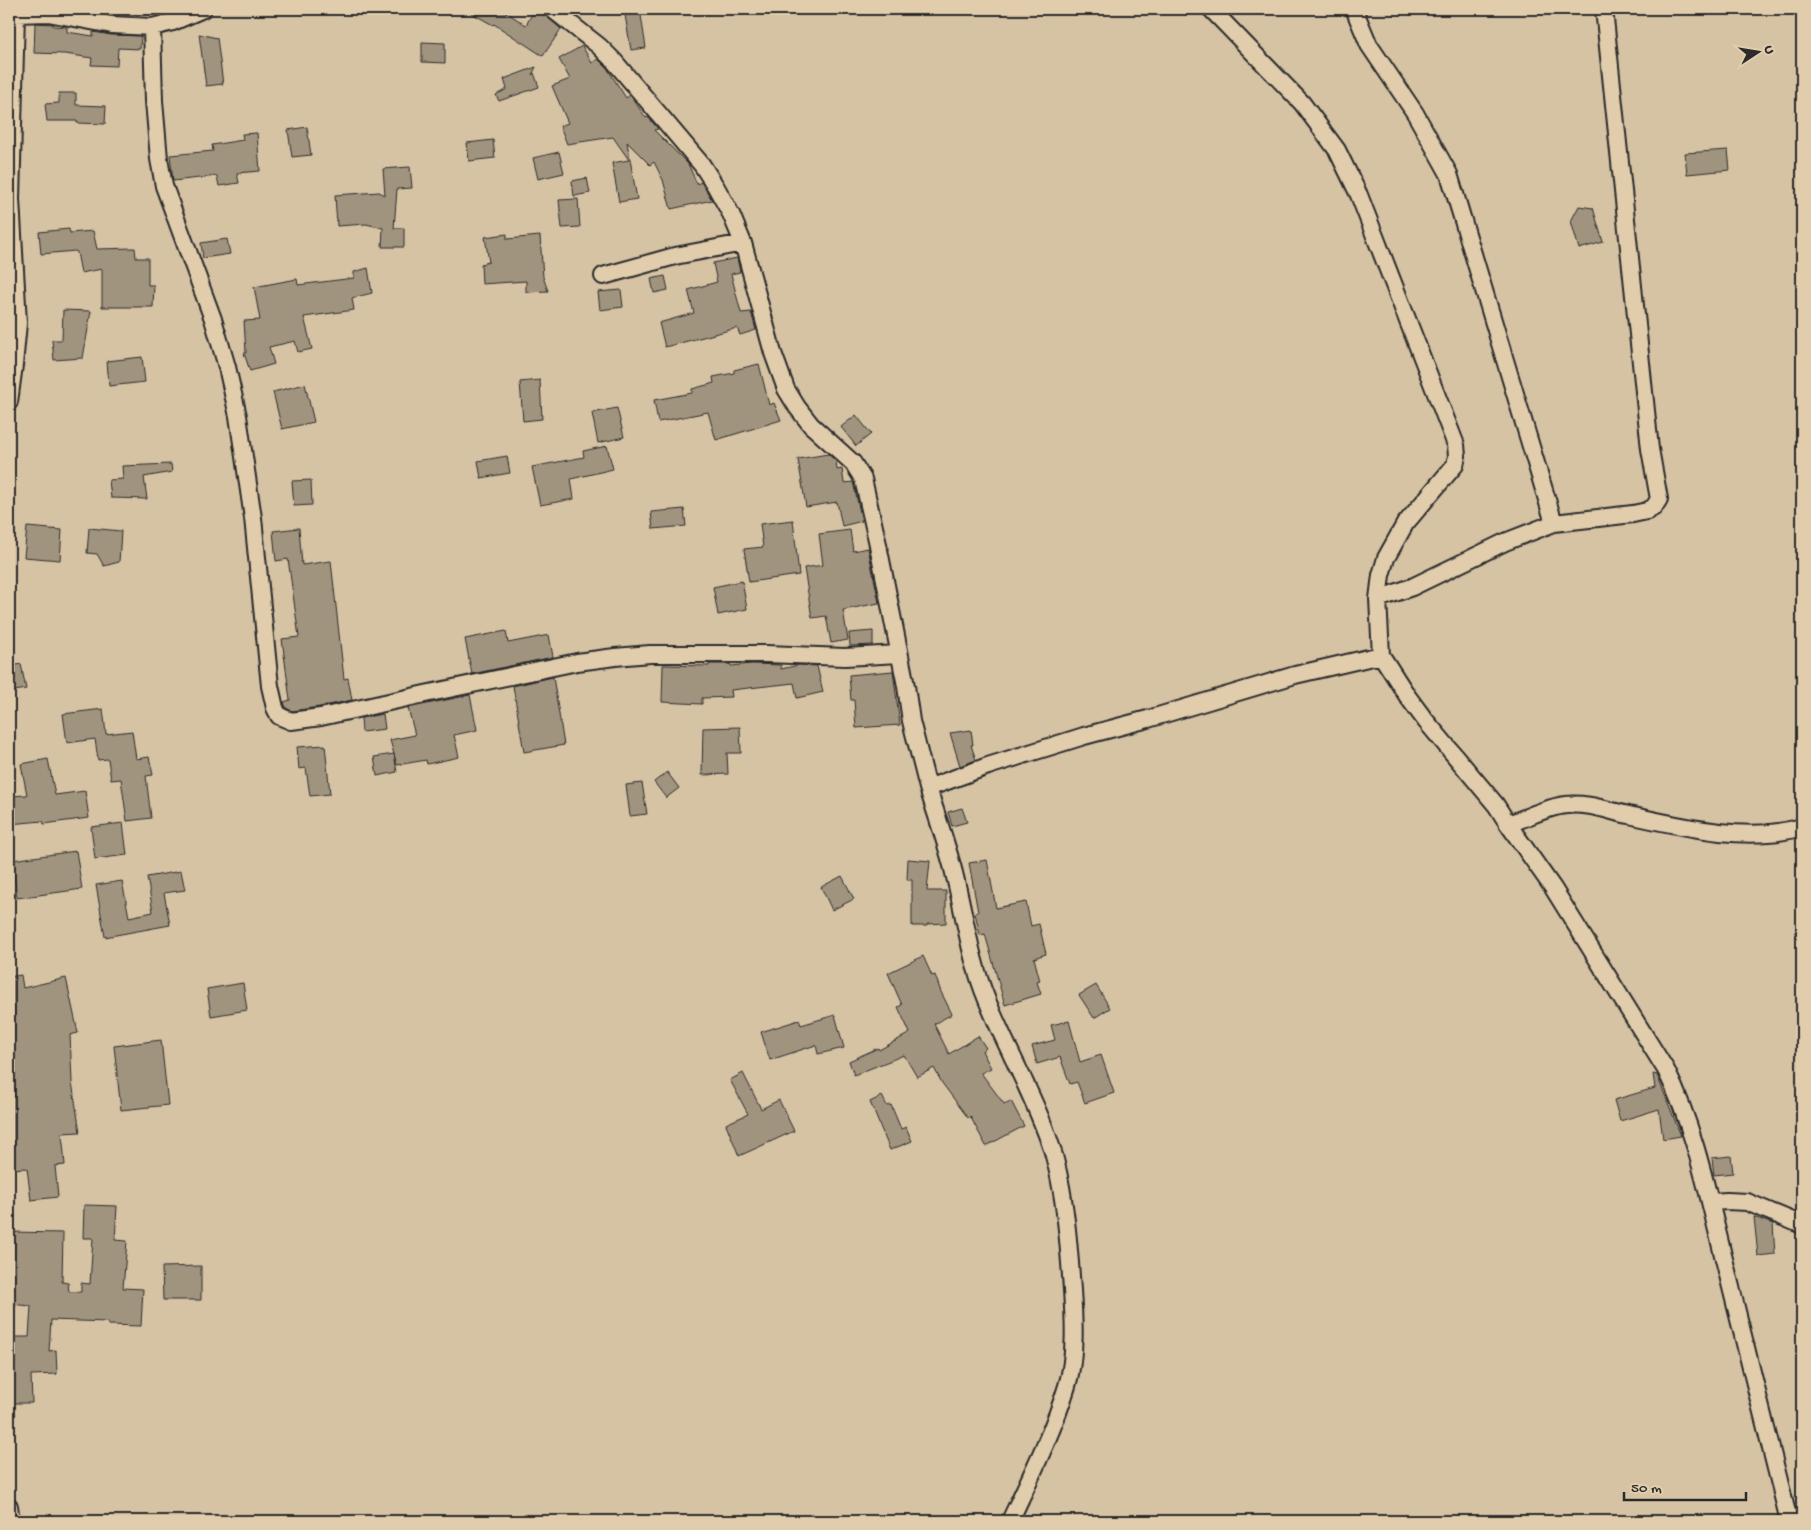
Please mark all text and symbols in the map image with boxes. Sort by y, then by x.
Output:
north arrow [1734,28,1784,78]
text: U [1759,44,1777,56]
scale bar [1624,1470,1746,1502]
text: 50 m [1631,1480,1662,1498]

